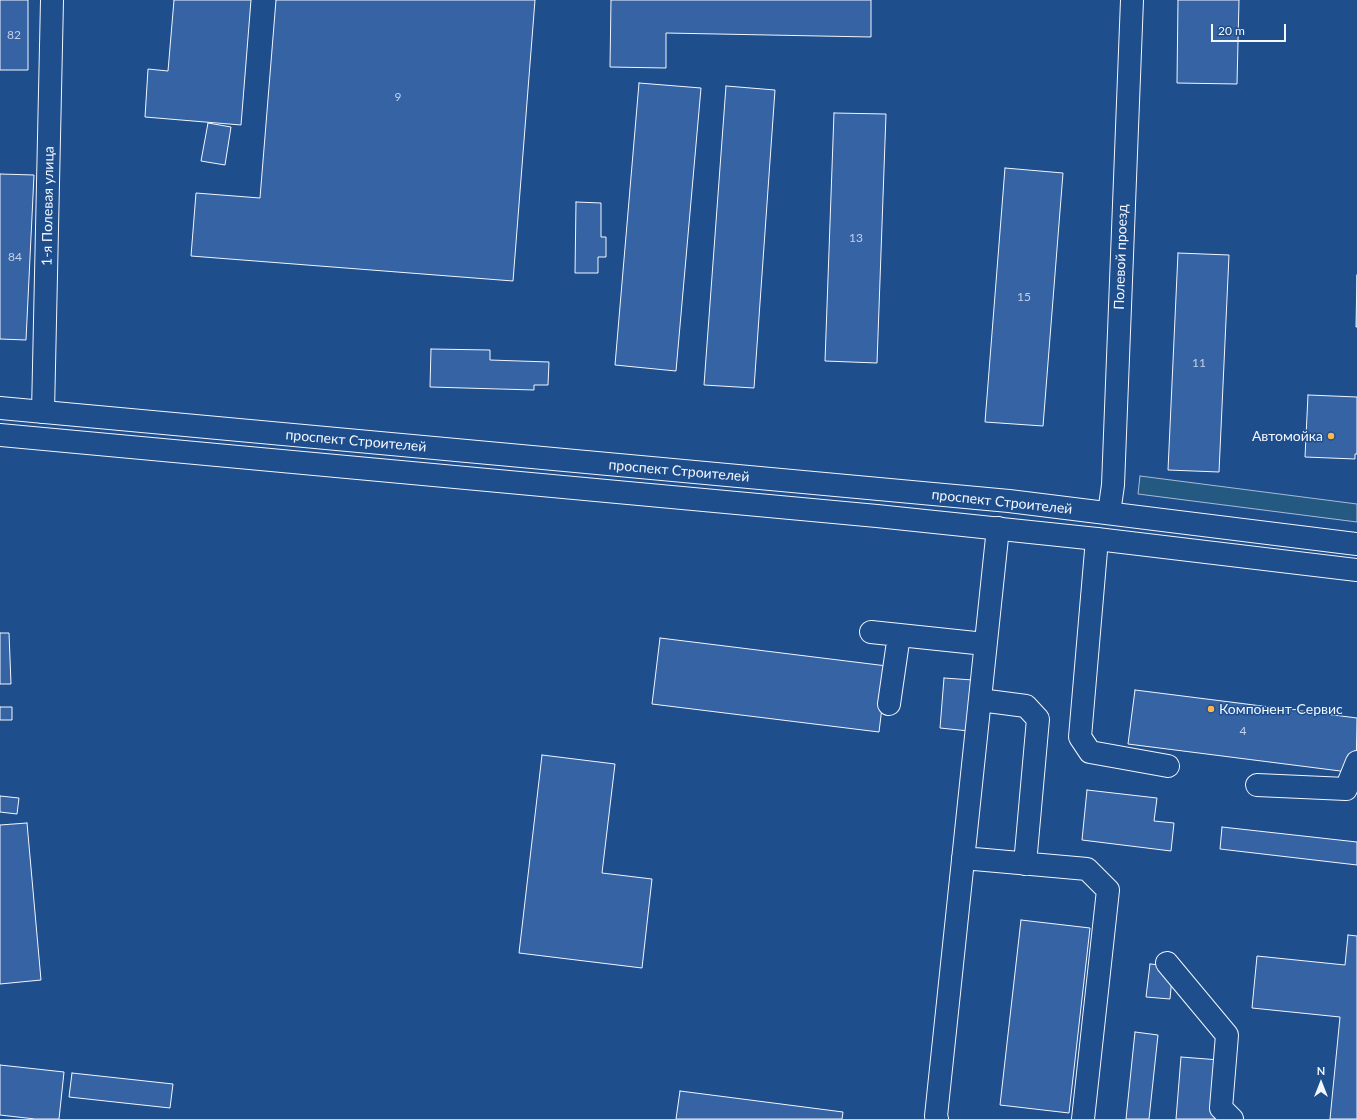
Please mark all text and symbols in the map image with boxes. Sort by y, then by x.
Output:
scale bar [1213,16,1288,42]
text: 20 m [1218,23,1245,38]
house number: 82 [7,28,21,42]
house number: 9 [395,90,401,104]
street label: 1-я Полевая улица [39,146,57,266]
street label: Полевой проезд [1111,204,1131,310]
house number: 13 [849,231,863,245]
house number: 84 [8,250,22,264]
house number: 15 [1017,290,1031,304]
house number: 11 [1192,356,1206,370]
street label: проспект Строителей [285,426,427,456]
place label: Автомойка [1252,428,1323,444]
marker: Автомойка [1326,431,1336,441]
street label: проспект Строителей [608,456,750,486]
street label: проспект Строителей [931,486,1073,518]
place label: Компонент-Сервис [1219,701,1343,717]
marker: Компонент-Сервис [1206,704,1216,714]
house number: 4 [1240,724,1246,738]
north arrow [1301,1063,1341,1103]
text: N [1317,1064,1325,1077]

